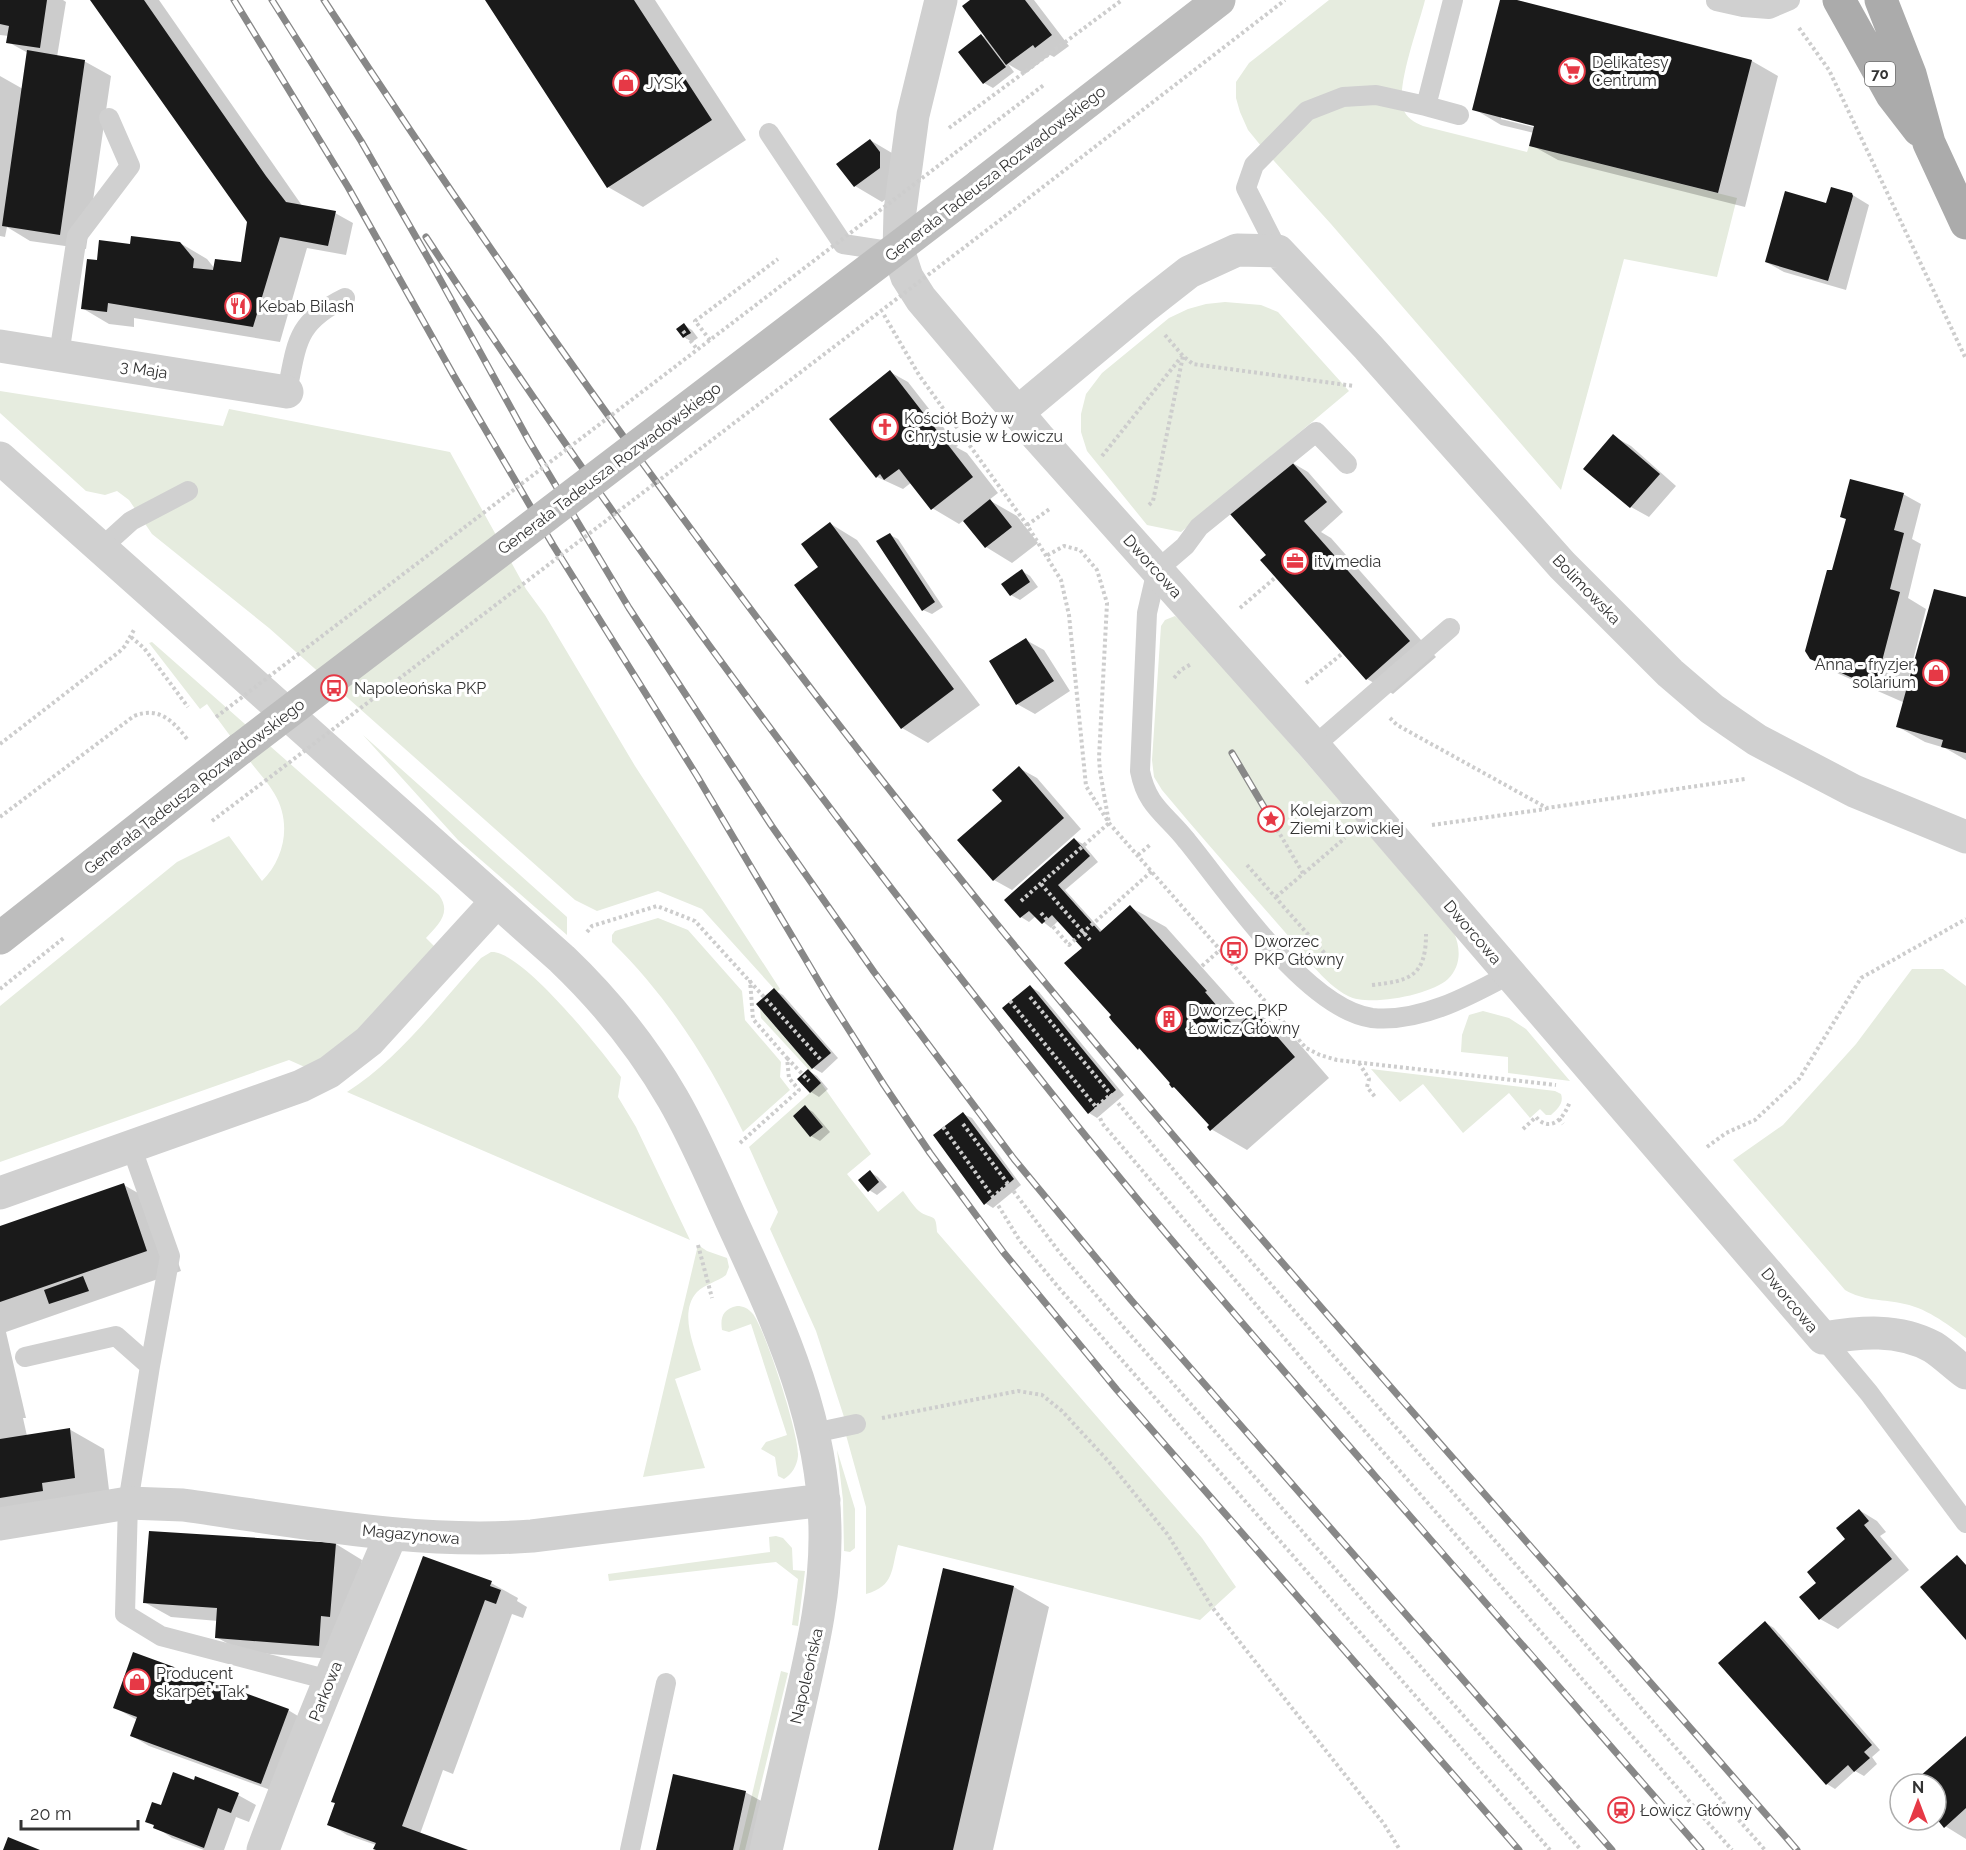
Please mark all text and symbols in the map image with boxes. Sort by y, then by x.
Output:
place label: Delikatesy Centrum [1592,53,1669,90]
supermarket icon: Delikatesy Centrum [1557,56,1587,86]
road number: 70 [1865,62,1895,86]
shop icon: JYSK [611,68,641,98]
place label: JYSK [646,74,684,93]
street label: Generała Tadeusza Rozwadowskiego [881,81,1109,265]
restaurant icon: Kebab Bilash [223,291,253,321]
place label: Kebab Bilash [258,297,354,316]
street label: 3 Maja [119,356,169,383]
street label: Generała Tadeusza Rozwadowskiego [494,378,725,559]
place label: Kościół Boży w Chrystusie w Łowiczu [904,409,1063,446]
church icon: Kościół Boży w Chrystusie w Łowiczu [870,412,900,442]
street label: Dworcowa [1119,531,1186,602]
office icon: itv media [1280,546,1310,576]
street label: Bolimowska [1549,551,1625,628]
place label: itv media [1314,552,1381,571]
place label: Anna - fryzjer, solarium [1815,655,1916,692]
shop icon: Anna - fryzjer, solarium [1921,658,1951,688]
bus stop icon: Napoleońska PKP [319,673,349,703]
place label: Napoleońska PKP [354,679,486,698]
street label: Generała Tadeusza Rozwadowskiego [80,694,308,878]
place label: Kolejarzom Ziemi Łowickiej [1290,801,1404,838]
place icon: Kolejarzom Ziemi Łowickiej [1256,804,1286,834]
street label: Dworcowa [1440,896,1506,968]
place label: Dworzec PKP Główny [1254,932,1344,969]
bus stop icon: Dworzec PKP Główny [1219,935,1249,965]
place label: Dworzec PKP Łowicz Główny [1188,1001,1300,1038]
building icon: Dworzec PKP Łowicz Główny [1154,1004,1184,1034]
street label: Dworcowa [1757,1264,1822,1336]
street label: Magazynowa [361,1521,461,1548]
street label: Napoleońska [786,1626,827,1726]
street label: Parkowa [305,1658,346,1724]
place label: Producent skarpet "Tak" [156,1664,249,1701]
shop icon: Producent skarpet "Tak" [122,1667,152,1697]
north arrow [1888,1772,1948,1832]
text: N [1912,1778,1924,1797]
scale bar [21,1793,138,1831]
station icon: Łowicz Główny [1606,1795,1636,1825]
place label: Łowicz Główny [1640,1801,1752,1820]
text: 20 m [30,1803,72,1824]

